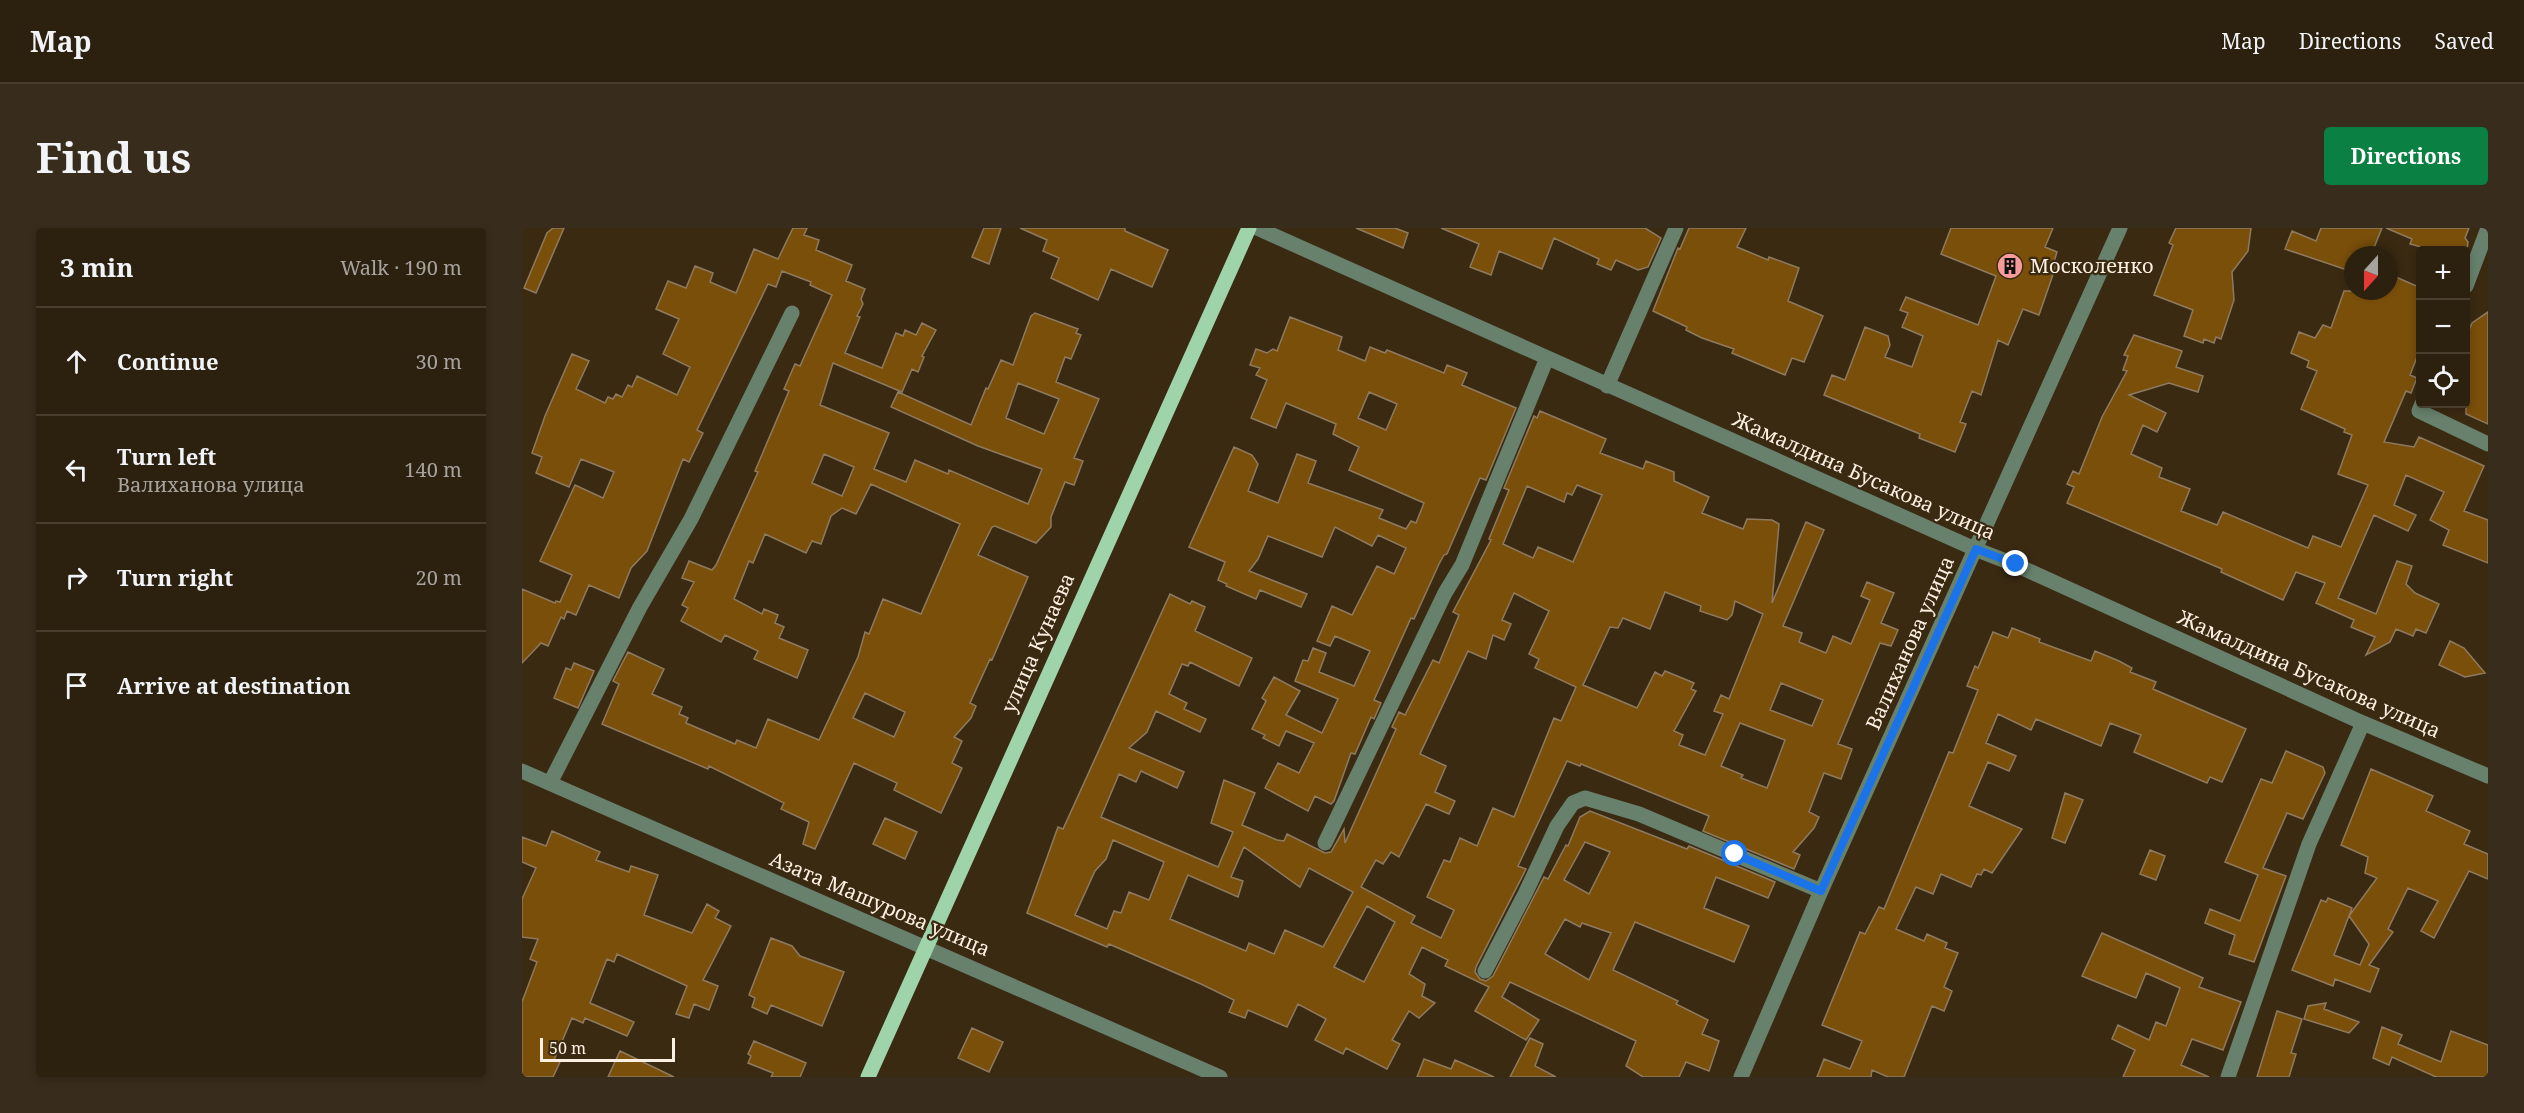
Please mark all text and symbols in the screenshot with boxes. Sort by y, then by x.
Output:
text: Map [30,22,92,60]
text: Map [2221,27,2266,55]
text: Directions [2299,27,2401,55]
text: Saved [2434,27,2494,55]
button: Directions [2324,127,2488,185]
text: Find us [36,128,191,185]
north arrow [2344,246,2398,300]
map controls [2416,246,2470,408]
button: + [2416,246,2470,300]
text: 3 min [60,249,134,285]
building icon: Москоленко [1995,251,2025,281]
place label: Москоленко [2030,252,2154,279]
text: Walk · 190 m [340,254,462,281]
button: − [2416,300,2470,354]
icon: ahead [60,345,93,378]
text: Continue [117,346,219,376]
text: 30 m [416,348,462,375]
button: locate [2416,354,2470,408]
street label: Жамалдина Бусакова улица [1728,405,2000,546]
text: Turn left [117,441,216,471]
icon: left [60,453,93,486]
text: 140 m [404,456,462,483]
text: Валиханова улица [117,471,305,498]
route end [2002,550,2028,576]
street label: Валиханова улица [1859,552,1960,734]
icon: right [60,561,93,594]
text: Turn right [117,562,233,592]
text: 20 m [416,564,462,591]
street label: улица Кунаева [995,569,1080,717]
street label: Жамалдина Бусакова улица [2173,603,2445,744]
icon: arrive [60,669,93,702]
text: Arrive at destination [117,670,351,700]
route start [1721,840,1747,866]
street label: Азата Машурова улица [766,845,994,962]
scale bar [540,1035,675,1062]
text: 50 m [549,1037,586,1059]

